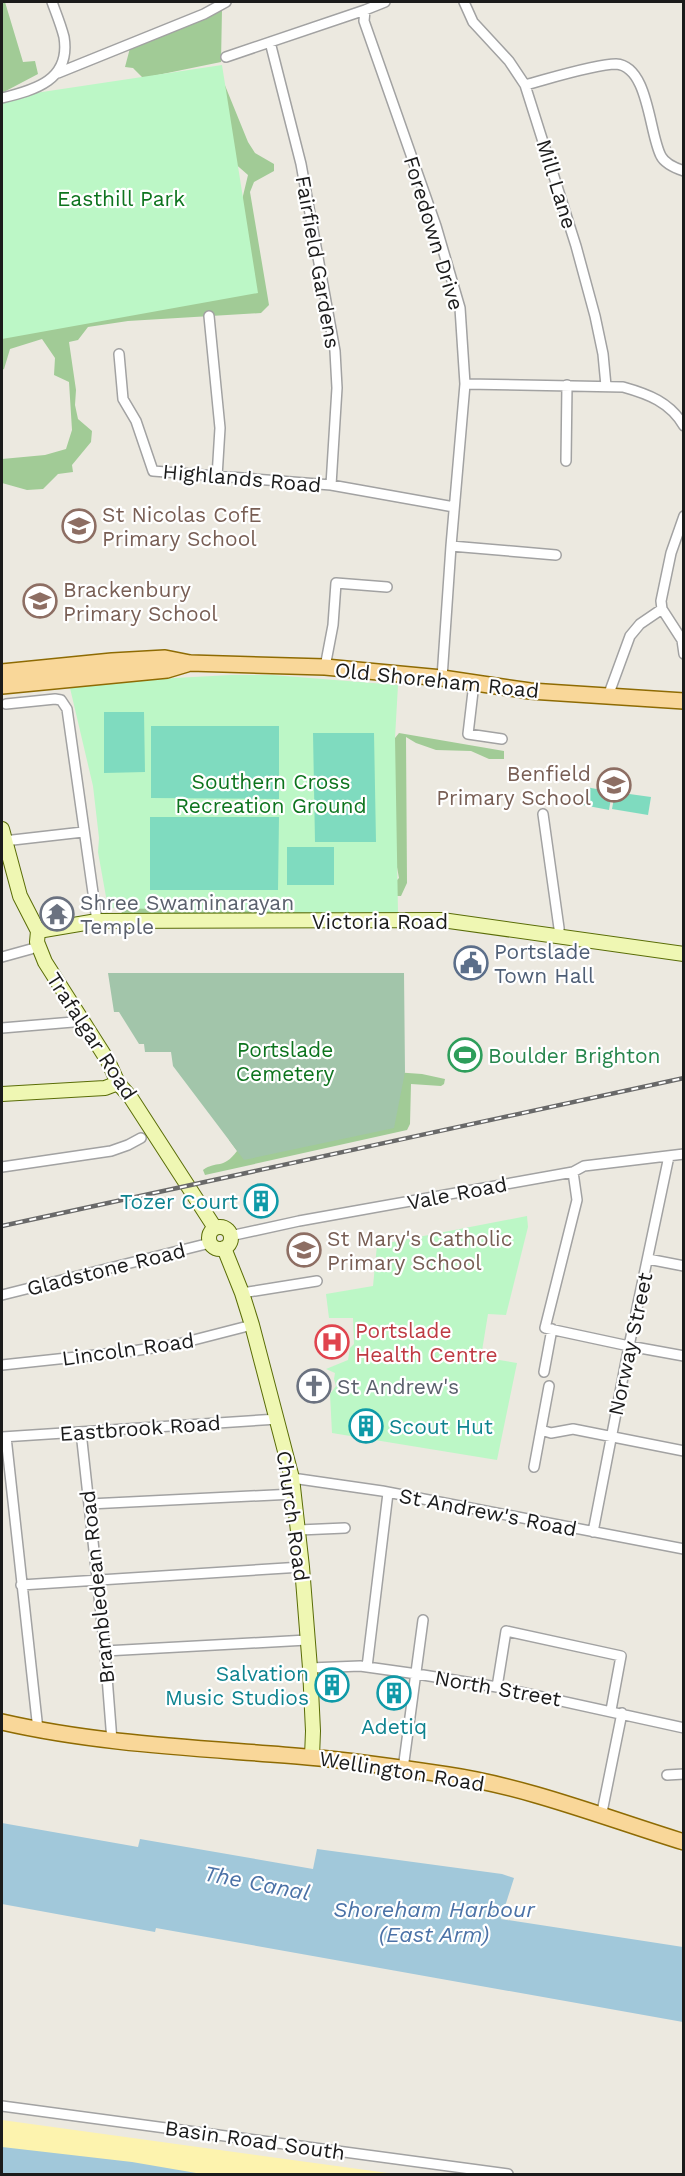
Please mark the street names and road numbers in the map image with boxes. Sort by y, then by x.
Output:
street label: Mill Lane [532,136,582,232]
street label: Foredown Drive [399,153,469,313]
street label: Fairfield Gardens [290,174,346,350]
street label: Highlands Road [162,459,322,497]
street label: Old Shoreham Road [334,657,540,703]
street label: Victoria Road [312,909,448,934]
street label: Trafalgar Road [42,968,142,1104]
street label: Vale Road [405,1171,509,1215]
street label: Gladstone Road [24,1237,188,1301]
street label: Norway Street [603,1270,657,1418]
street label: Lincoln Road [60,1327,196,1371]
street label: Eastbrook Road [59,1410,221,1446]
street label: Church Road [271,1449,315,1583]
street label: St Andrew's Road [397,1483,579,1541]
street label: Brambledean Road [74,1489,120,1685]
street label: North Street [433,1665,563,1711]
street label: Wellington Road [318,1746,486,1796]
street label: Basin Road South [163,2115,347,2165]

